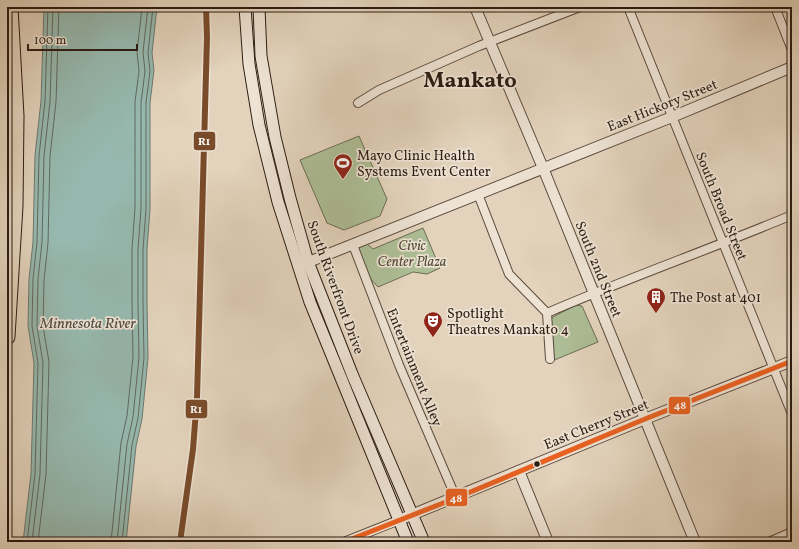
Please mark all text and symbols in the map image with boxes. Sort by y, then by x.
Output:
scale bar [28,26,137,52]
text: 100 m [34,33,67,49]
district label: Mankato [423,66,517,97]
street label: East Hickory Street [605,76,721,137]
line badge: R1 [193,131,216,151]
text: R1 [198,135,210,150]
place label: Mayo Clinic Health Systems Event Center [357,147,491,182]
street label: South Broad Street [690,149,751,264]
sports icon: Mayo Clinic Health Systems Event Center [332,152,354,180]
street label: South Riverfront Drive [302,218,368,357]
street label: South 2nd Street [570,219,626,321]
park label: Civic Center Plaza [378,237,447,272]
building icon: The Post at 401 [645,286,667,314]
place label: The Post at 401 [670,289,761,308]
place label: Spotlight Theatres Mankato 4 [447,305,569,340]
street label: Entertainment Alley [381,306,446,430]
theatre icon: Spotlight Theatres Mankato 4 [422,310,444,338]
water label: Minnesota River [39,314,136,335]
street label: East Cherry Street [541,396,652,455]
line badge: 48 [668,396,691,415]
line badge: R1 [185,399,208,419]
text: 48 [674,399,686,414]
text: R1 [190,403,202,418]
unlabelled marker [532,459,542,469]
line badge: 48 [445,488,468,507]
text: 48 [450,492,462,507]

